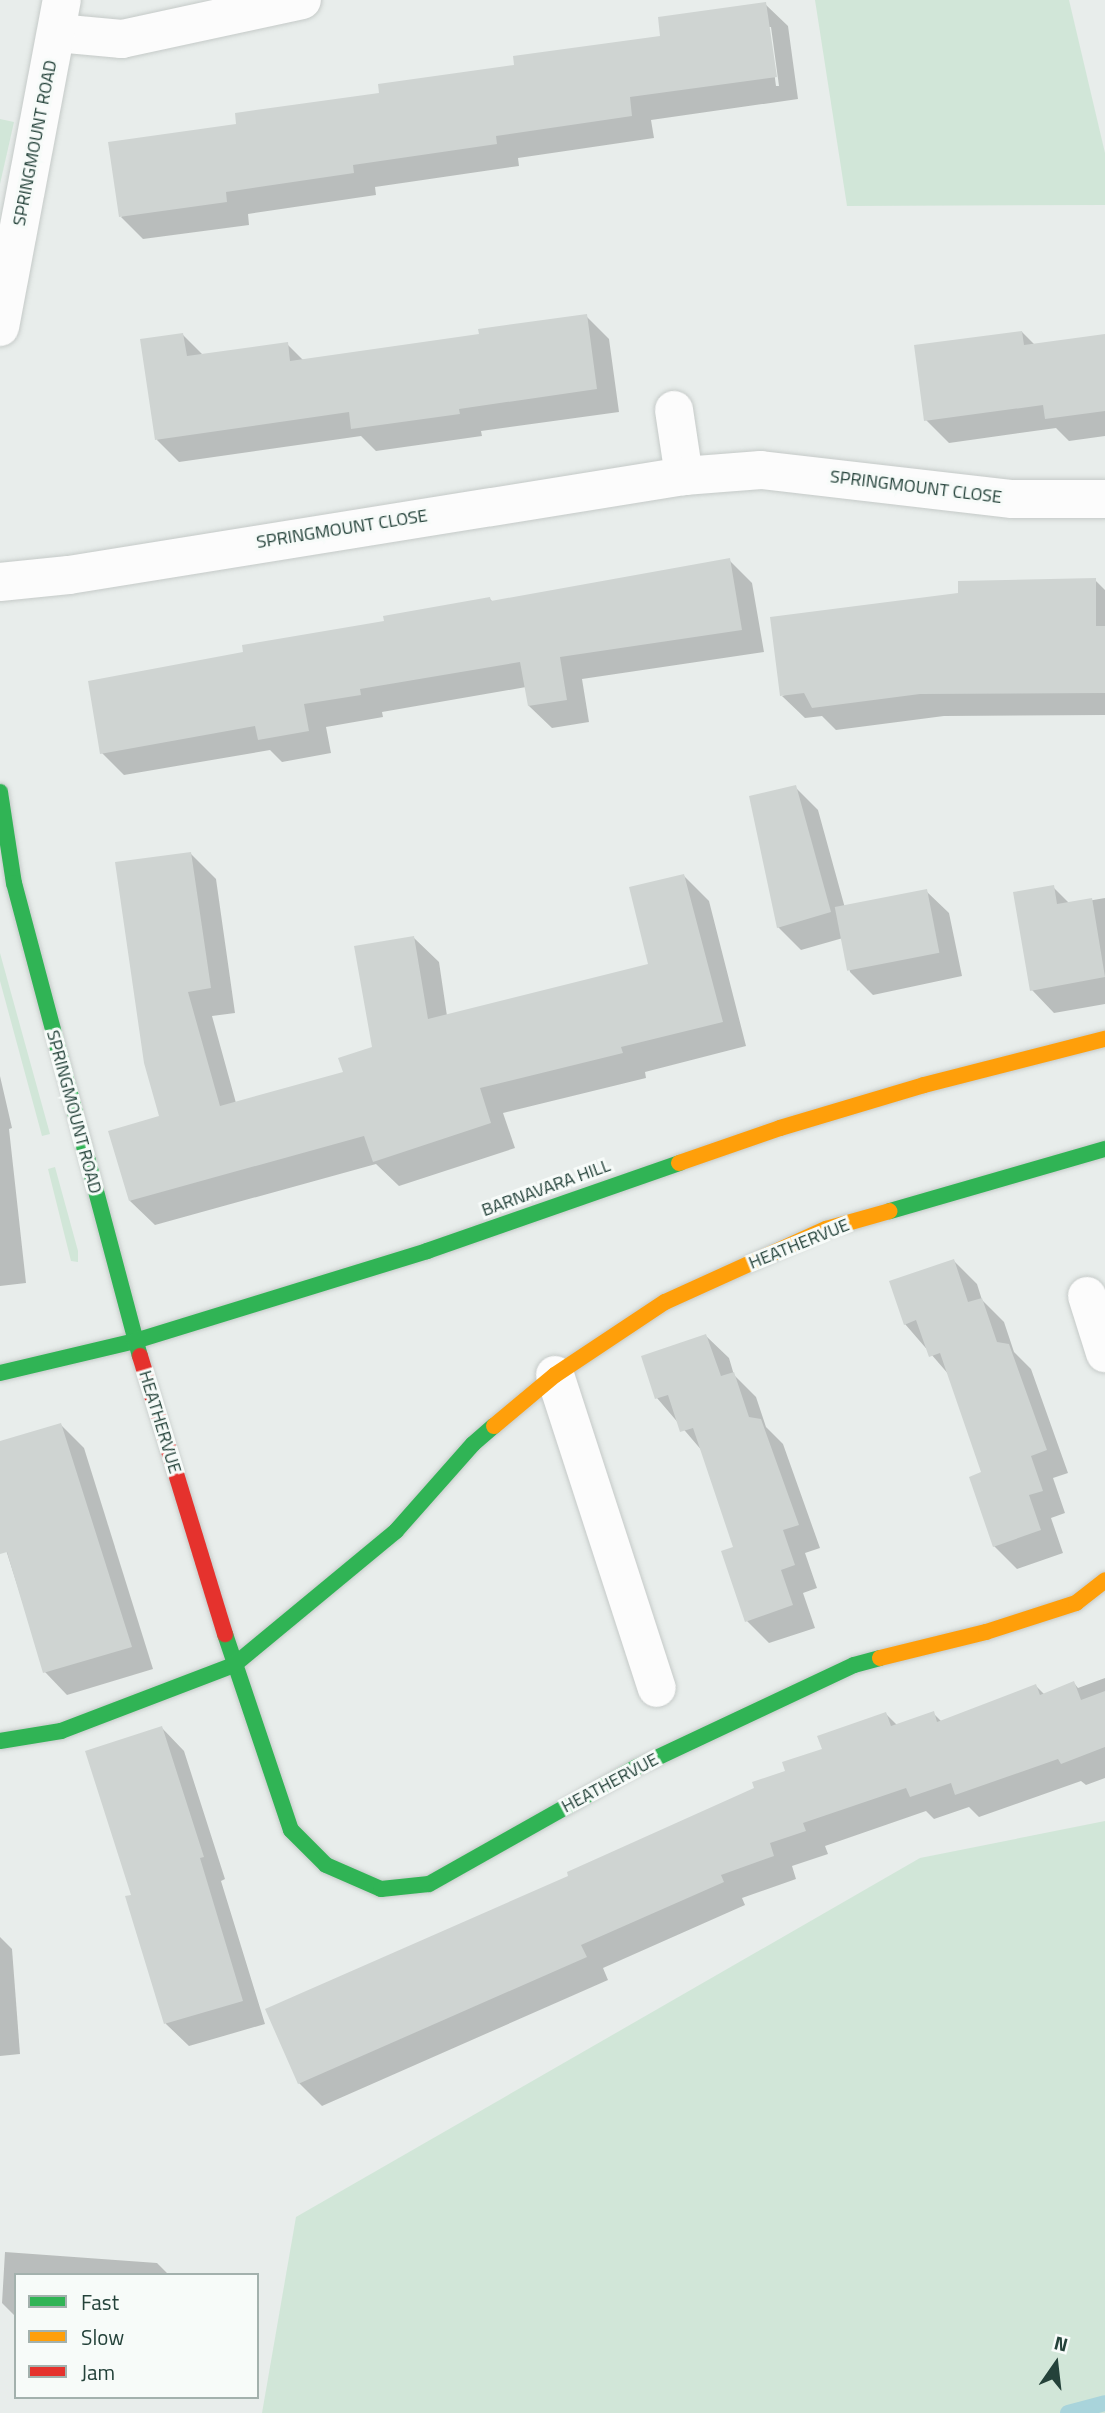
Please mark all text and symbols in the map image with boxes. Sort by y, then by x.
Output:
street label: SPRINGMOUNT ROAD [8,58,62,228]
street label: SPRINGMOUNT CLOSE [829,466,1003,508]
street label: SPRINGMOUNT CLOSE [255,505,429,553]
street label: SPRINGMOUNT ROAD [42,1028,106,1196]
street label: BARNAVARA HILL [479,1155,613,1221]
street label: HEATHERVUE [746,1214,852,1274]
street label: HEATHERVUE [134,1368,186,1476]
street label: HEATHERVUE [558,1748,662,1818]
legend [14,2273,259,2399]
text: Fast [81,2286,119,2318]
text: Slow [81,2321,124,2353]
text: N [1051,2327,1071,2359]
north arrow [1021,2329,1091,2399]
text: Jam [81,2356,115,2388]

